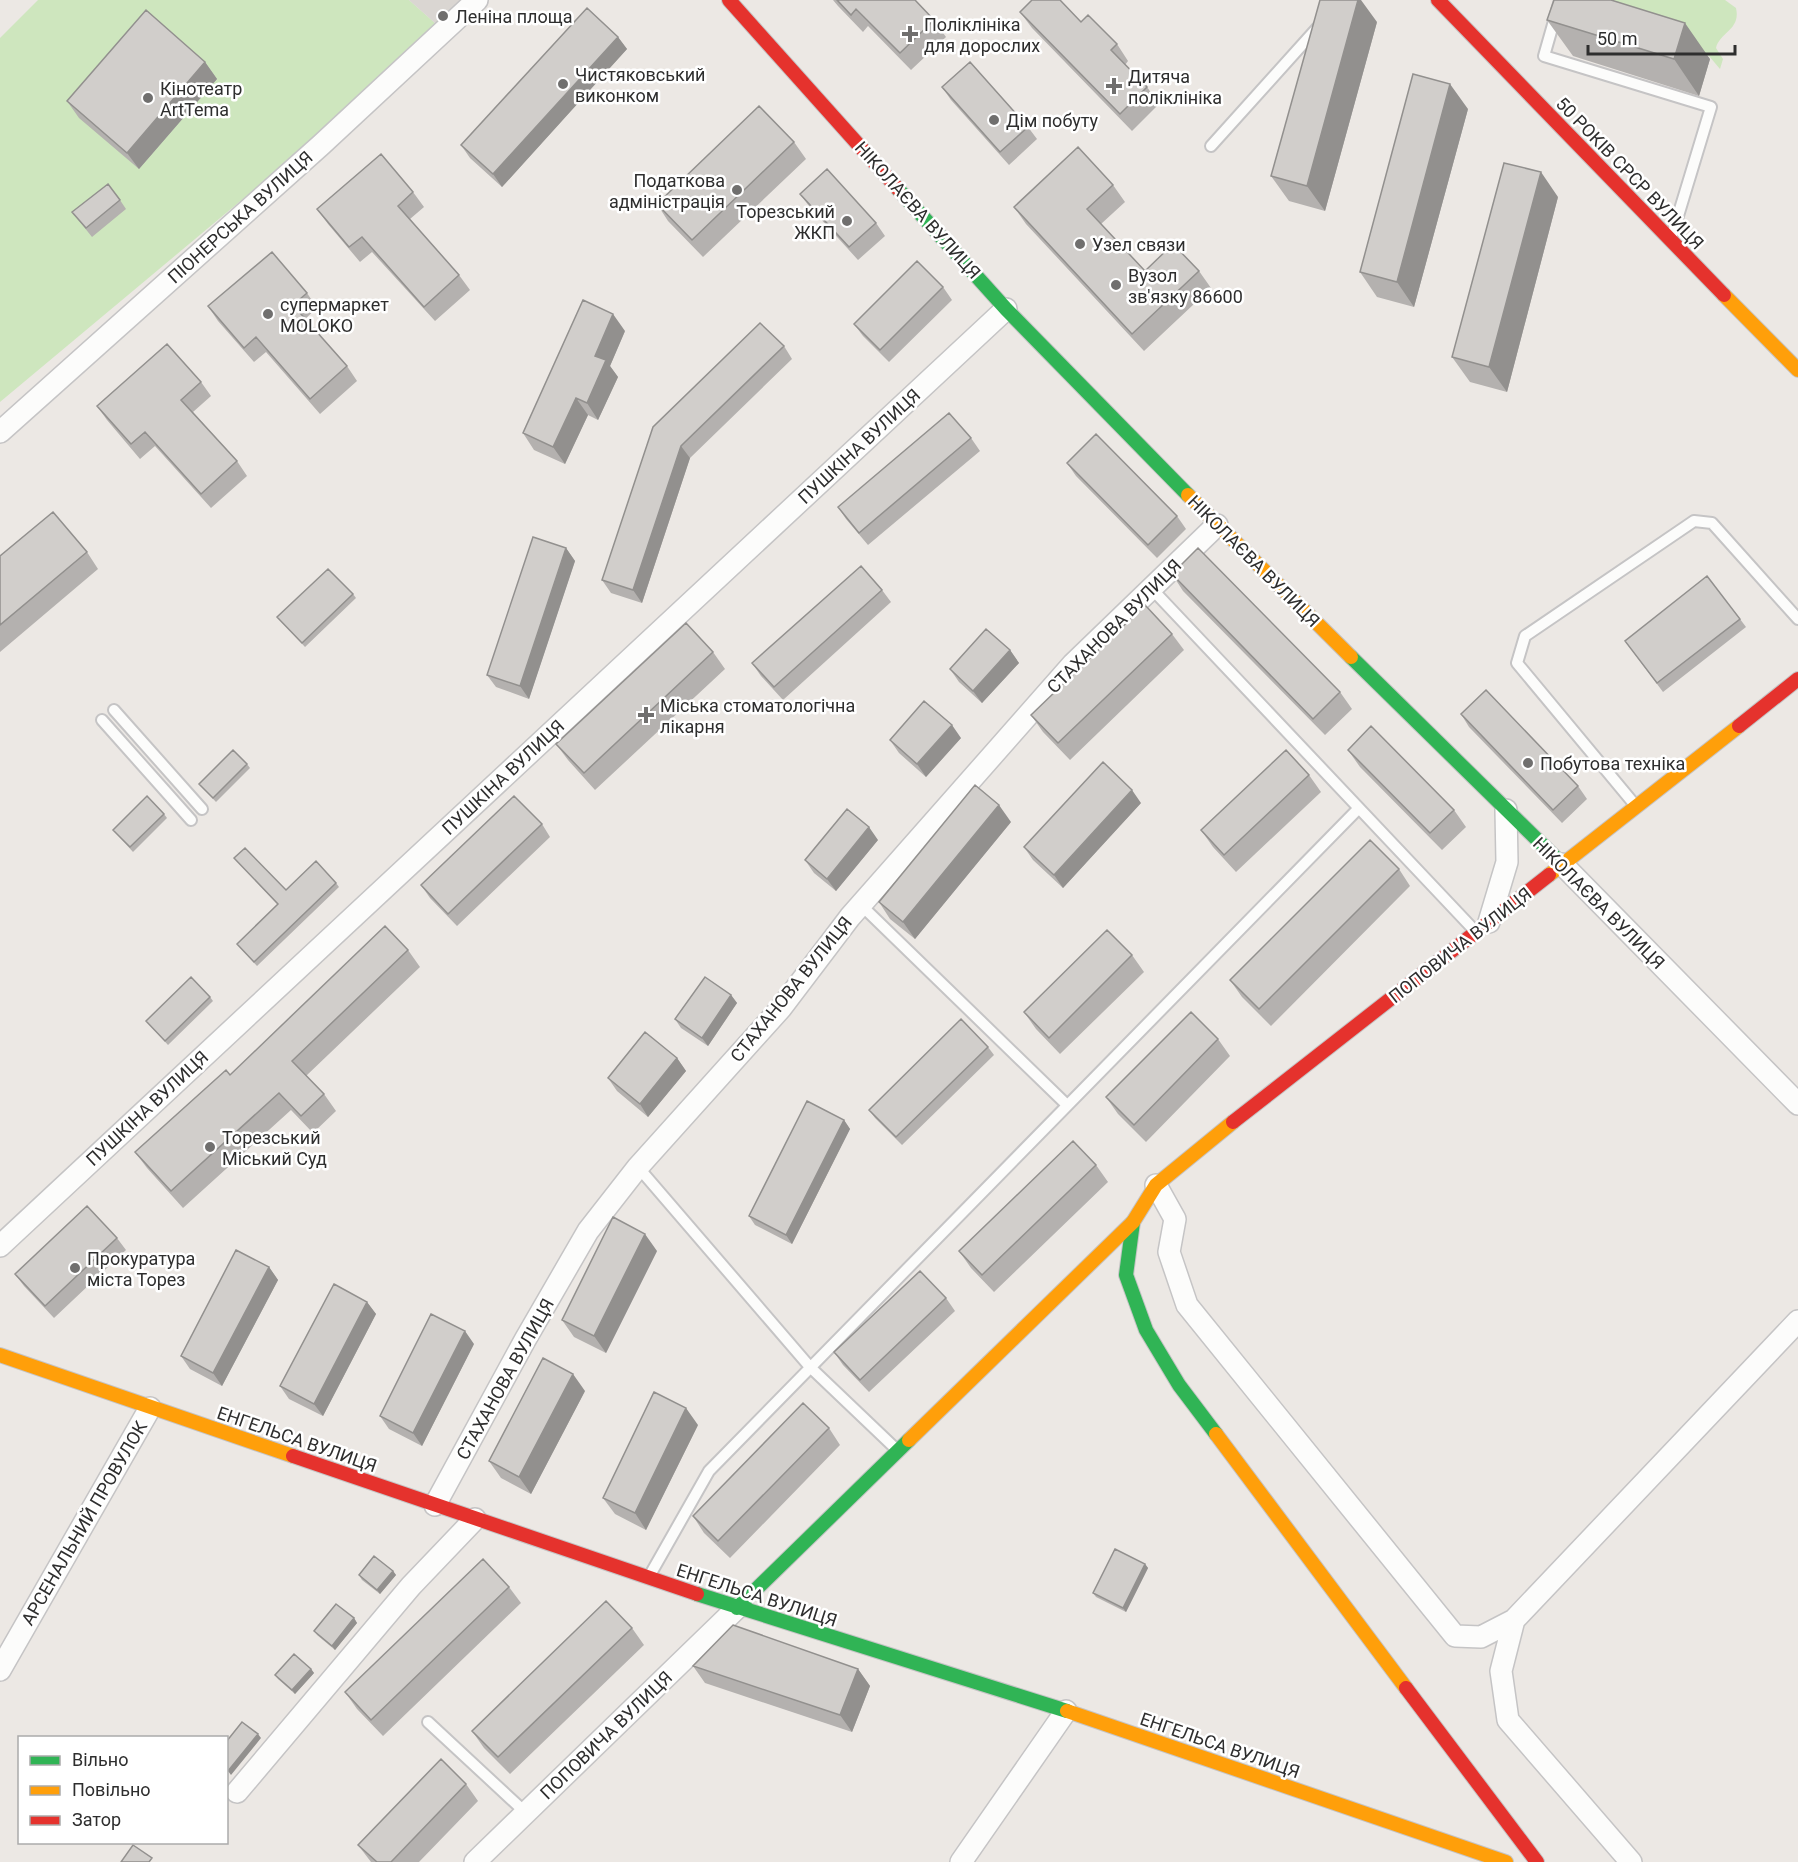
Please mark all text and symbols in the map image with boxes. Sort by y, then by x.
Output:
place label: Леніна площа [455,6,572,27]
marker: Леніна площа [436,9,450,23]
place label: Поліклініка для дорослих [924,14,1040,56]
scale bar [1588,18,1735,56]
marker: Поліклініка для дорослих [901,25,919,43]
text: 50 m [1597,28,1637,49]
place label: Чистяковський виконком [575,64,705,106]
place label: Дитяча поліклініка [1128,66,1222,108]
marker: Чистяковський виконком [556,77,570,91]
marker: Дитяча поліклініка [1105,77,1123,95]
place label: Кінотеатр ArtTema [160,78,242,120]
marker: Кінотеатр ArtTema [141,91,155,105]
street label: 50 РОКІВ СРСР ВУЛИЦЯ [1552,93,1708,253]
place label: Дім побуту [1006,110,1099,131]
marker: Дім побуту [987,113,1001,127]
street label: НІКОЛАЄВА ВУЛИЦЯ [851,137,985,283]
street label: ПІОНЕРСЬКА ВУЛИЦЯ [163,146,317,288]
place label: Податкова адміністрація [609,170,725,212]
marker: Податкова адміністрація [730,183,744,197]
place label: Торезський ЖКП [736,201,835,243]
marker: Торезський ЖКП [840,214,854,228]
place label: Узел связи [1092,234,1186,255]
marker: Узел связи [1073,237,1087,251]
place label: Вузол зв'язку 86600 [1128,265,1243,307]
marker: Вузол зв'язку 86600 [1109,278,1123,292]
place label: супермаркет MOLOKO [280,294,389,336]
marker: супермаркет MOLOKO [261,307,275,321]
street label: ПУШКІНА ВУЛИЦЯ [794,384,924,508]
street label: НІКОЛАЄВА ВУЛИЦЯ [1184,491,1324,631]
street label: СТАХАНОВА ВУЛИЦЯ [1043,555,1185,697]
place label: Міська стоматологічна лікарня [660,695,855,737]
marker: Міська стоматологічна лікарня [637,706,655,724]
street label: ПУШКІНА ВУЛИЦЯ [438,715,568,839]
place label: Побутова техніка [1540,753,1685,774]
marker: Побутова техніка [1521,756,1535,770]
street label: НІКОЛАЄВА ВУЛИЦЯ [1529,833,1669,973]
street label: ПОПОВИЧА ВУЛИЦЯ [1385,883,1535,1007]
street label: СТАХАНОВА ВУЛИЦЯ [726,912,856,1066]
street label: ПУШКІНА ВУЛИЦЯ [82,1046,212,1170]
place label: Торезський Міський Суд [222,1127,327,1169]
marker: Торезський Міський Суд [203,1140,217,1154]
place label: Прокуратура міста Торез [87,1248,195,1290]
marker: Прокуратура міста Торез [68,1261,82,1275]
street label: СТАХАНОВА ВУЛИЦЯ [452,1295,558,1463]
street label: ЕНГЕЛЬСА ВУЛИЦЯ [214,1402,380,1476]
street label: АРСЕНАЛЬНИЙ ПРОВУЛОК [17,1417,151,1629]
street label: ЕНГЕЛЬСА ВУЛИЦЯ [674,1559,840,1631]
street label: ПОПОВИЧА ВУЛИЦЯ [536,1667,676,1803]
street label: ЕНГЕЛЬСА ВУЛИЦЯ [1137,1708,1303,1782]
legend [18,1736,228,1844]
text: Вільно [72,1749,128,1770]
text: Повільно [72,1779,151,1800]
text: Затор [72,1809,121,1830]

